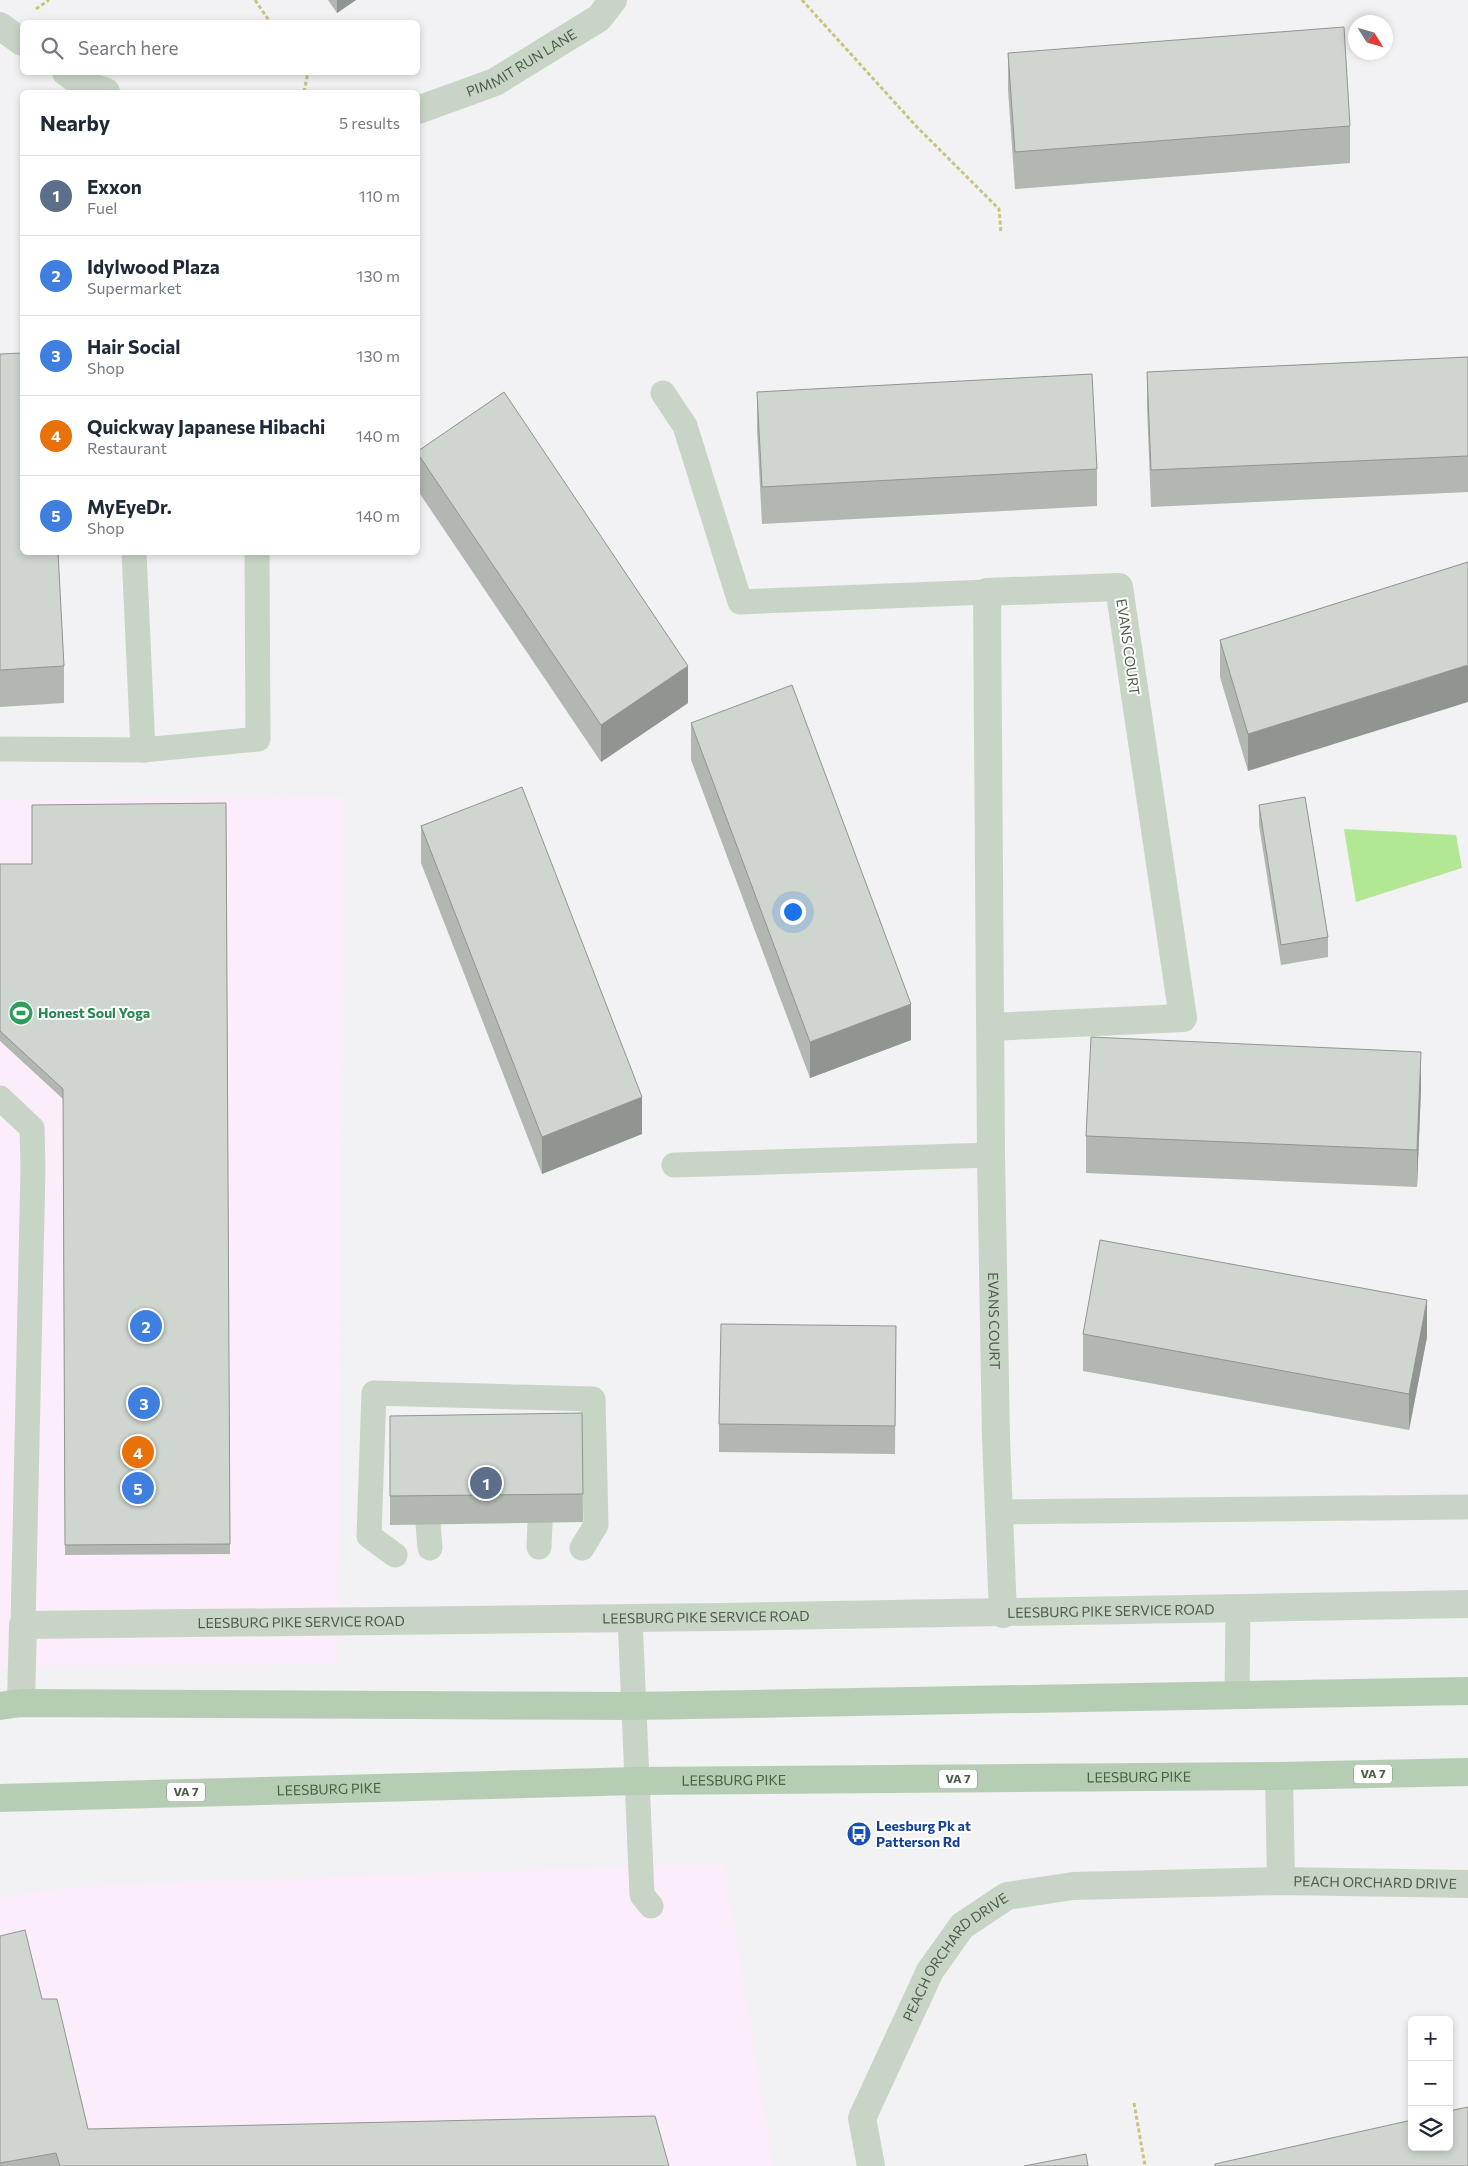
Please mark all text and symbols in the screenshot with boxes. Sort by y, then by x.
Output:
north arrow [1348,15,1393,60]
search box [20,20,420,75]
street label: PIMMIT RUN LANE [464,25,579,100]
icon: search [38,34,66,62]
text: Search here [78,36,178,59]
text: Nearby [40,110,110,135]
text: 5 results [339,113,400,132]
text: Exxon [87,175,142,198]
text: 1 [52,186,60,205]
text: 110 m [359,186,400,205]
text: Fuel [87,198,117,217]
text: Idylwood Plaza [87,255,220,278]
text: 2 [51,266,61,285]
text: 130 m [357,266,400,285]
text: Supermarket [87,278,182,297]
text: Hair Social [87,335,180,358]
text: 3 [51,346,61,365]
text: 130 m [357,346,400,365]
text: Shop [87,358,125,377]
text: Quickway Japanese Hibachi [87,415,325,438]
text: 4 [51,426,61,445]
text: 140 m [356,426,400,445]
text: Restaurant [87,438,167,457]
text: MyEyeDr. [87,495,172,518]
text: 5 [51,506,61,525]
text: 140 m [356,506,400,525]
text: Shop [87,518,125,537]
street label: EVANS COURT [1113,598,1144,696]
your location [780,899,806,925]
sports icon: Honest Soul Yoga [8,1000,34,1026]
place label: Honest Soul Yoga [38,1004,150,1021]
street label: EVANS COURT [985,1272,1004,1370]
pin: 2 [130,1307,162,1345]
pin: 3 [128,1384,160,1422]
pin: 4 [122,1433,154,1471]
pin: 1 [470,1464,502,1502]
pin: 5 [122,1469,154,1507]
street label: LEESBURG PIKE SERVICE ROAD [1007,1600,1215,1621]
street label: LEESBURG PIKE SERVICE ROAD [602,1607,810,1627]
street label: LEESBURG PIKE SERVICE ROAD [197,1612,405,1631]
road number: VA 7 [1354,1765,1392,1784]
street label: LEESBURG PIKE [1086,1768,1191,1786]
road number: VA 7 [939,1770,977,1788]
street label: LEESBURG PIKE [681,1771,786,1789]
street label: LEESBURG PIKE [276,1779,381,1799]
road number: VA 7 [167,1782,205,1801]
place label: Leesburg Pk at Patterson Rd [876,1817,971,1850]
bus stop icon: Leesburg Pk at Patterson Rd [846,1821,872,1847]
street label: PEACH ORCHARD DRIVE [1293,1872,1457,1892]
street label: PEACH ORCHARD DRIVE [899,1889,1011,2024]
map controls [1408,2016,1453,2151]
button: + [1408,2016,1453,2061]
button: − [1408,2061,1453,2106]
button: layers [1408,2106,1453,2151]

